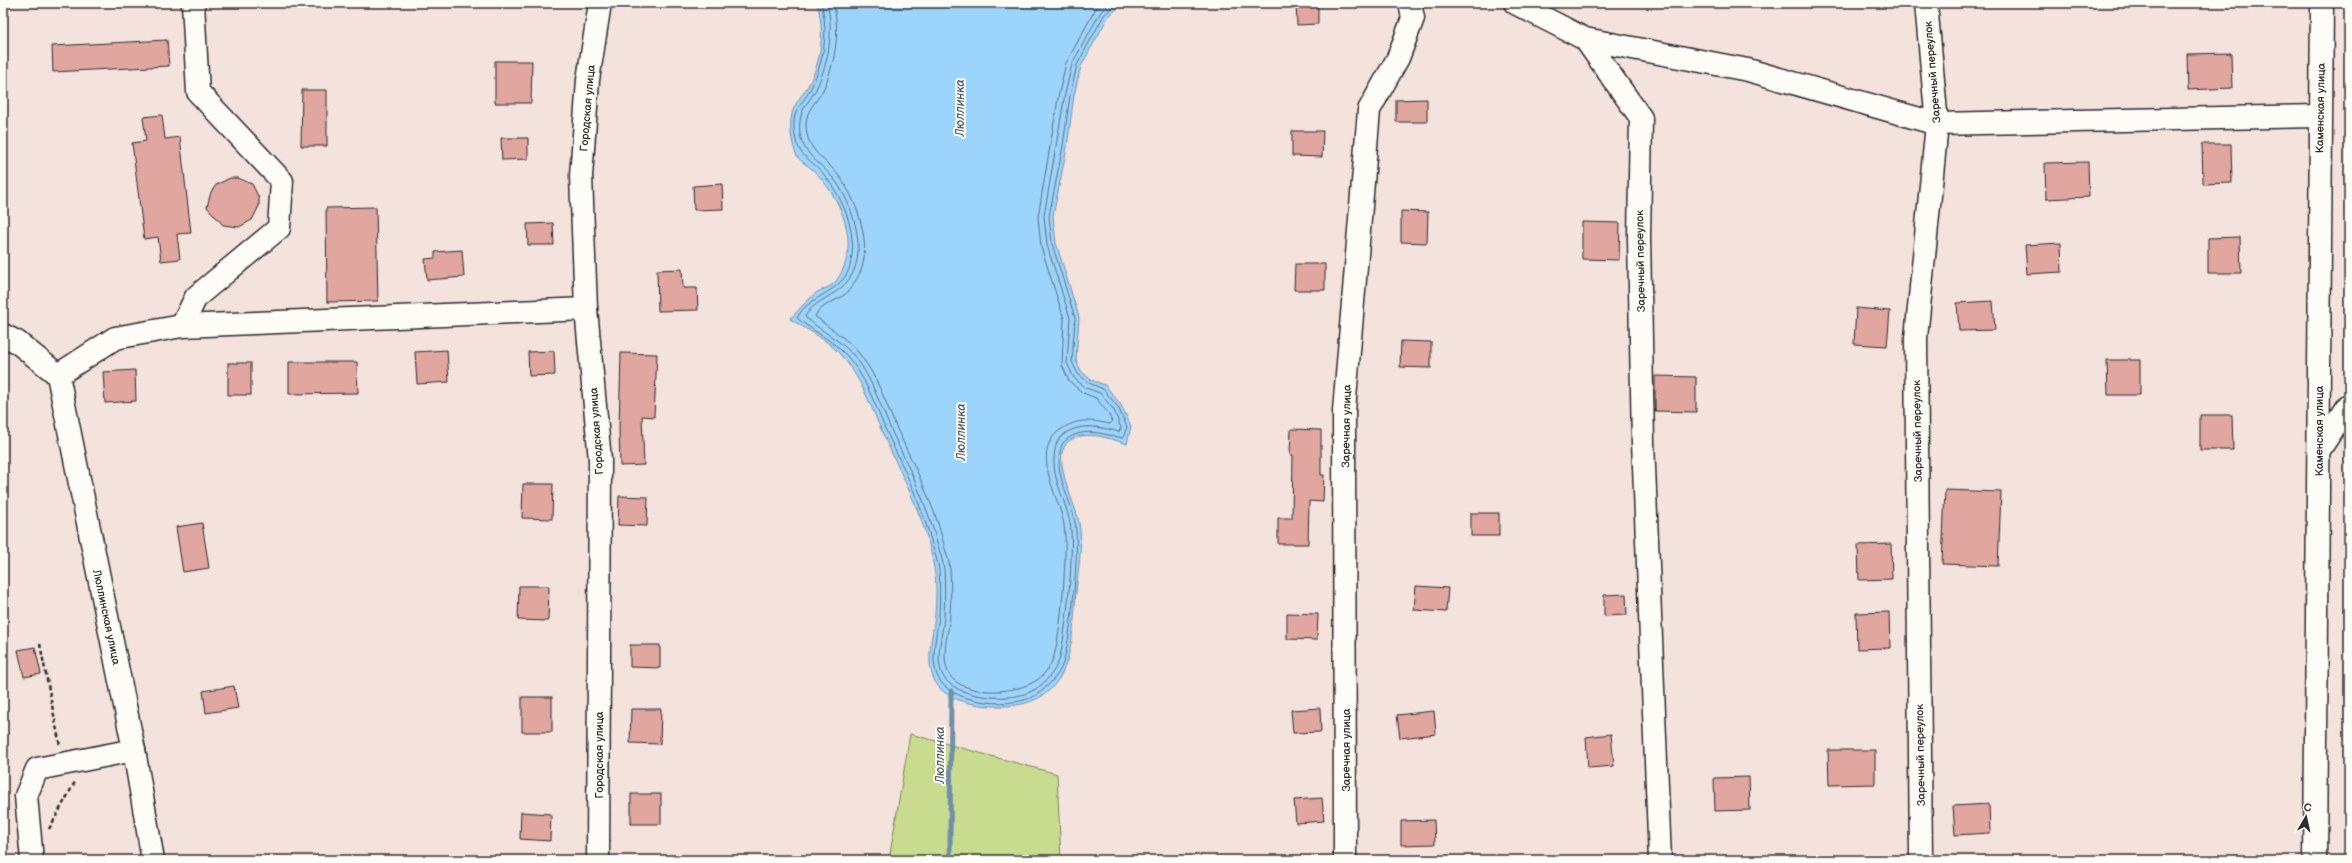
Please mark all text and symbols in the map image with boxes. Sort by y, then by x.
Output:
street label: Заречный переулок [1922,20,1943,123]
street label: Каменская улица [2313,62,2328,153]
street label: Городская улица [577,64,598,152]
water label: Люллинка [953,79,968,138]
street label: Заречный переулок [1633,210,1648,312]
street label: Заречный переулок [1910,380,1925,482]
street label: Заречная улица [1339,384,1354,468]
street label: Каменская улица [2313,385,2326,476]
street label: Городская улица [587,387,606,475]
water label: Люллинка [954,403,969,462]
street label: Люллинская улица [90,567,123,666]
street label: Заречный переулок [1913,704,1928,806]
street label: Заречная улица [1340,708,1353,792]
street label: Городская улица [593,711,606,799]
water label: Люллинка [933,726,948,785]
north arrow [2286,797,2326,837]
text: С [2303,801,2313,815]

